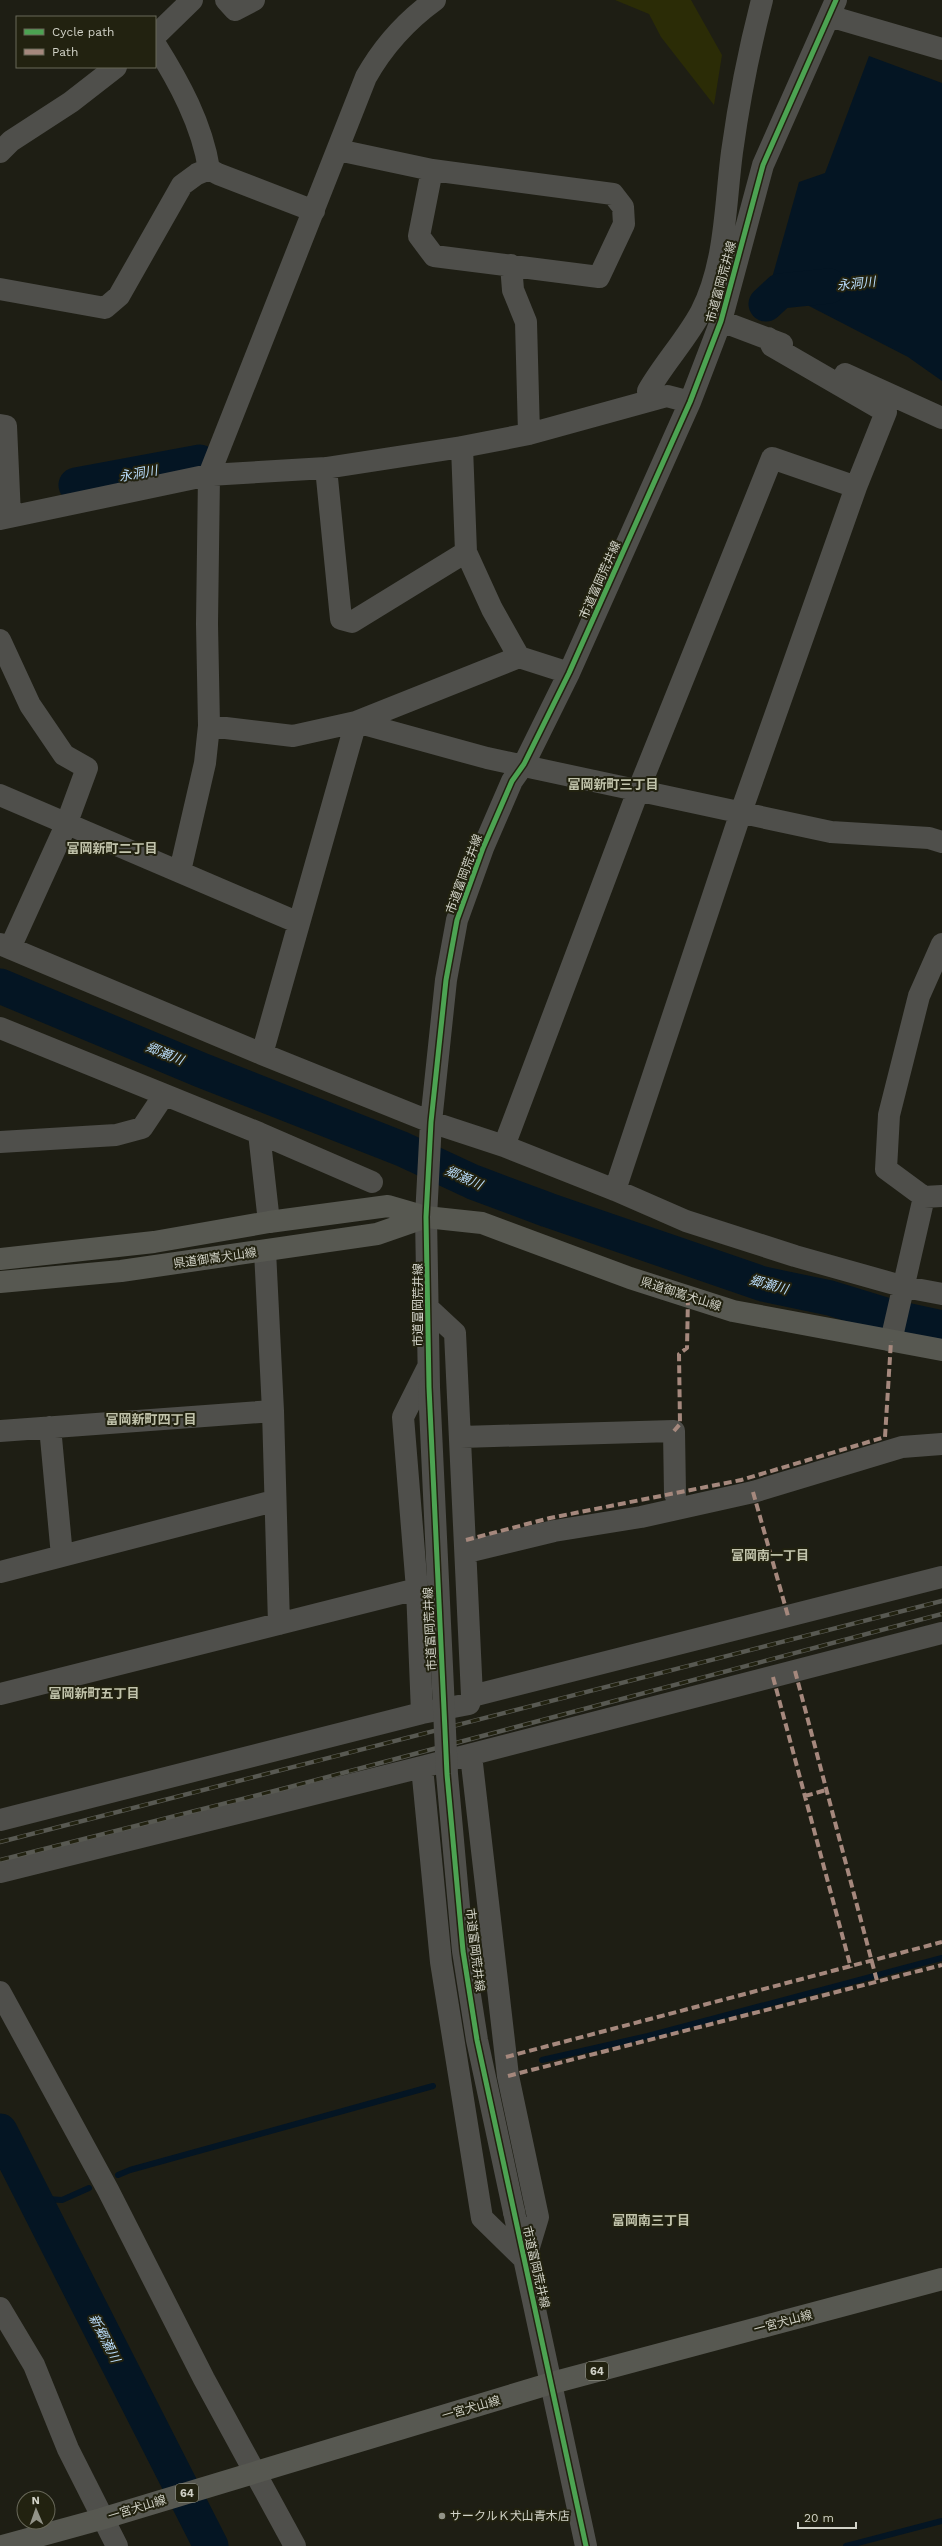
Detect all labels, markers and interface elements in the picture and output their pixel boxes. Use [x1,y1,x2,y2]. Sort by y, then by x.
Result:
legend [16,16,156,68]
text: Cycle path [52,25,114,39]
text: Path [52,45,78,59]
street label: 市道富岡荒井線 [703,240,739,324]
water label: 永洞川 [836,274,878,293]
water label: 永洞川 [118,462,161,484]
street label: 市道富岡荒井線 [577,539,623,621]
district label: 富岡新町三丁目 [567,777,659,792]
street label: 市道富岡荒井線 [443,832,485,916]
district label: 富岡新町二丁目 [66,841,158,856]
water label: 郷瀬川 [144,1039,188,1068]
water label: 郷瀬川 [443,1163,486,1193]
street label: 県道御嵩犬山線 [172,1245,258,1271]
street label: 市道富岡荒井線 [411,1263,425,1347]
water label: 郷瀬川 [748,1272,792,1297]
street label: 県道御嵩犬山線 [639,1274,723,1314]
district label: 富岡新町四丁目 [105,1412,197,1427]
district label: 富岡南一丁目 [731,1548,809,1563]
street label: 市道富岡荒井線 [421,1587,439,1671]
district label: 富岡新町五丁目 [48,1686,140,1701]
street label: 市道富岡荒井線 [463,1907,487,1993]
district label: 富岡南三丁目 [612,2213,690,2228]
street label: 市道富岡荒井線 [520,2224,552,2310]
street label: 一宮犬山線 [752,2307,814,2337]
water label: 新郷瀬川 [86,2312,124,2367]
road number: 64 [586,2362,608,2380]
street label: 一宮犬山線 [440,2393,502,2423]
road number: 64 [176,2484,198,2502]
north arrow [16,2490,56,2530]
street label: 一宮犬山線 [106,2493,168,2523]
text: N [31,2494,40,2507]
scale bar [798,2504,856,2530]
place label: サークルＫ犬山青木店 [450,2509,570,2523]
marker: サークルＫ犬山青木店 [437,2511,447,2521]
text: 20 m [804,2511,834,2525]

